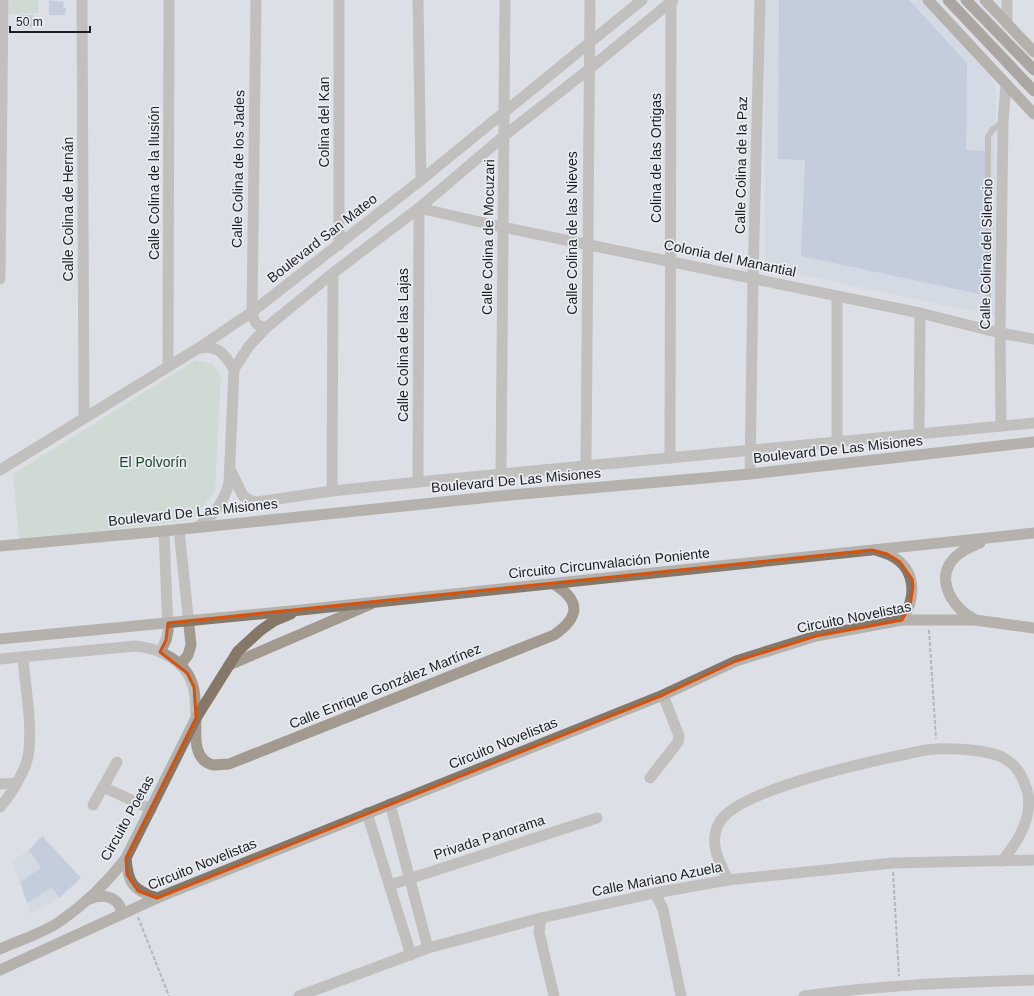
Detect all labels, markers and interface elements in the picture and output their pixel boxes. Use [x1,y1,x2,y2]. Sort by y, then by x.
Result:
scale bar [10,8,90,34]
text: 50 m [16,15,43,29]
street label: Colina del Kan [316,76,332,168]
street label: Calle Colina de los Jades [229,90,247,248]
street label: Colina de las Ortigas [648,93,664,223]
street label: Calle Colina de la Paz [732,96,750,234]
street label: Calle Colina de la Ilusión [146,106,162,260]
street label: Calle Colina de Hernán [60,137,76,281]
street label: Calle Colina de las Nieves [564,151,580,315]
street label: Calle Colina de Mocuzari [479,159,497,315]
street label: Calle Colina del Silencio [977,178,995,330]
street label: Boulevard San Mateo [264,190,380,286]
street label: Colonia del Manantial [662,236,798,280]
street label: Calle Colina de las Lajas [395,268,411,422]
street label: Boulevard De Las Misiones [752,432,924,466]
park label: El Polvorín [119,454,187,470]
street label: Boulevard De Las Misiones [430,465,602,495]
street label: Boulevard De Las Misiones [107,495,279,529]
street label: Circuito Circunvalación Poniente [508,544,711,582]
street label: Circuito Novelistas [796,598,912,636]
street label: Calle Enrique González Martínez [287,640,483,732]
street label: Circuito Novelistas [446,714,560,772]
street label: Circuito Poetas [97,773,157,863]
street label: Privada Panorama [431,811,547,863]
street label: Circuito Novelistas [145,835,259,893]
street label: Calle Mariano Azuela [591,858,724,899]

